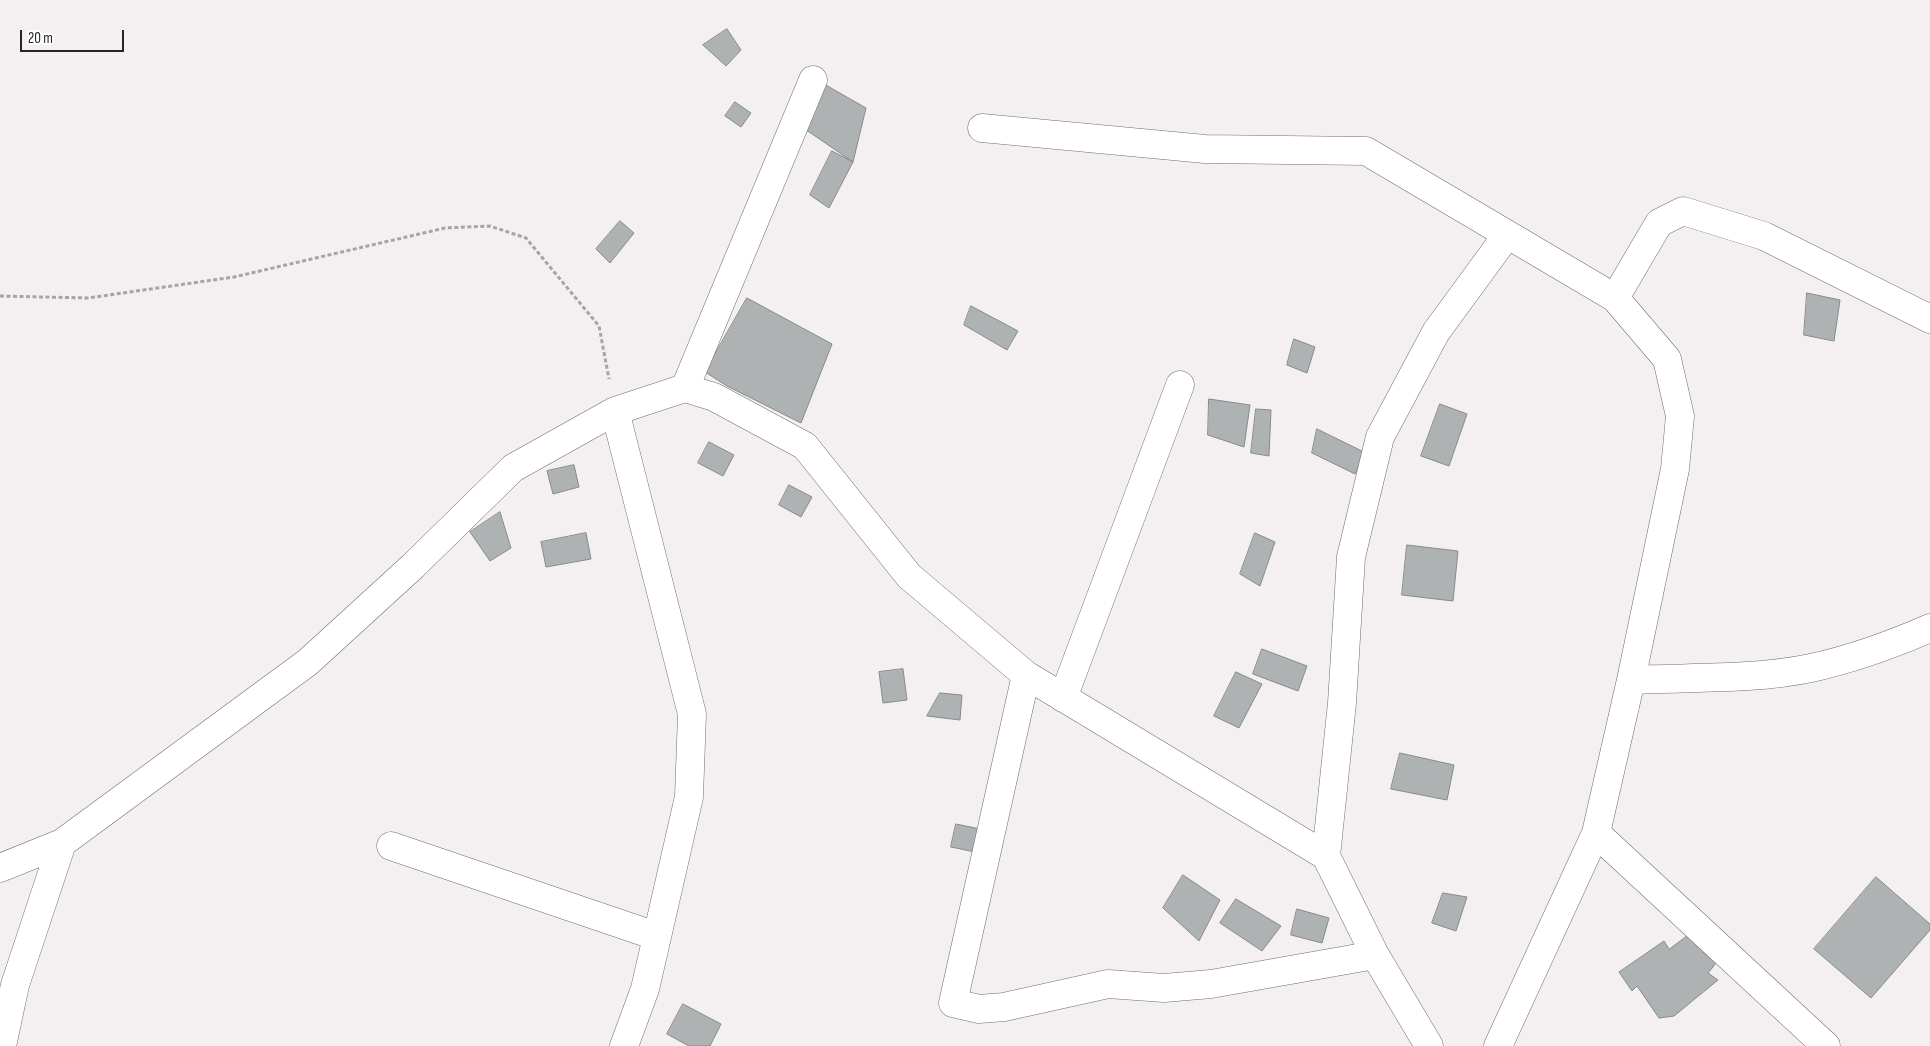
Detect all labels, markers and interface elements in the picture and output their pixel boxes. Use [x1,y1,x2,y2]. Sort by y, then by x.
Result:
scale bar [22,20,126,52]
text: 20 m [28,29,53,48]

